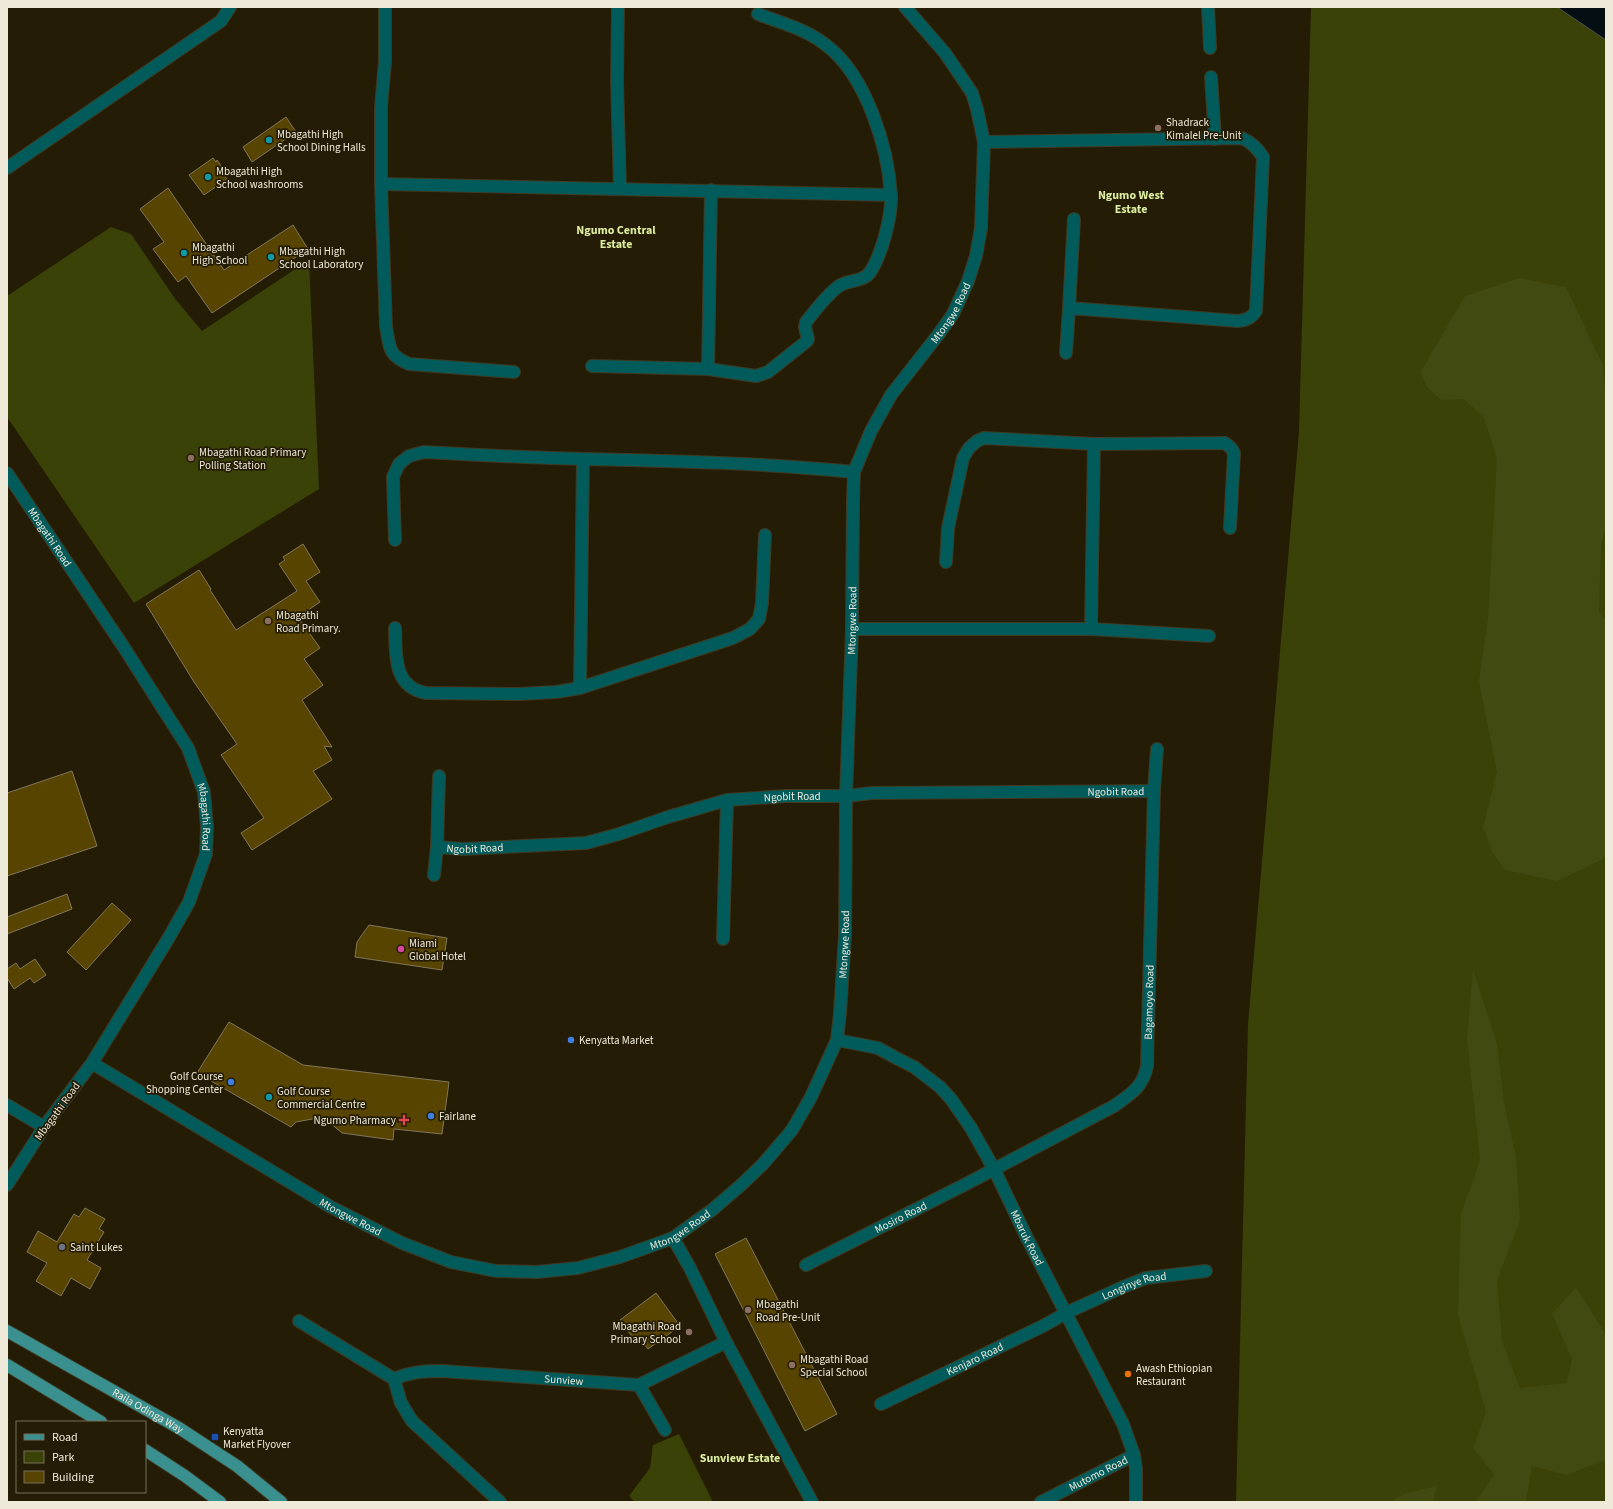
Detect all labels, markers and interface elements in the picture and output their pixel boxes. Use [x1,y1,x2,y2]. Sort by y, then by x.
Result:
place label: Shadrack Kimalel Pre-Unit [1166,115,1242,143]
marker: Shadrack Kimalel Pre-Unit [1153,123,1163,133]
place label: Mbagathi High School Dining Halls [277,127,366,155]
marker: Mbagathi High School Dining Halls [264,135,274,145]
place label: Mbagathi High School washrooms [216,164,303,192]
marker: Mbagathi High School washrooms [203,172,213,182]
district label: Ngumo West Estate [1098,187,1164,218]
district label: Ngumo Central Estate [576,222,656,253]
place label: Mbagathi High School [192,240,247,268]
place label: Mbagathi High School Laboratory [279,244,363,272]
marker: Mbagathi High School [179,248,189,258]
marker: Mbagathi High School Laboratory [266,252,276,262]
street label: Mtongwe Road [927,280,974,347]
place label: Mbagathi Road Primary Polling Station [199,445,306,473]
marker: Mbagathi Road Primary Polling Station [186,453,196,463]
street label: Mbagathi Road [24,505,75,570]
street label: Mtongwe Road [844,586,860,655]
place label: Mbagathi Road Primary. [276,608,341,636]
marker: Mbagathi Road Primary. [263,616,273,626]
street label: Mbagathi Road [193,781,214,851]
street label: Ngobit Road [1088,784,1144,799]
street label: Ngobit Road [763,789,821,805]
street label: Ngobit Road [446,840,504,857]
street label: Mtongwe Road [835,910,853,979]
place label: Miami Global Hotel [409,936,466,964]
marker: Miami Global Hotel [396,944,406,954]
street label: Bagamoyo Road [1141,965,1158,1040]
place label: Kenyatta Market [579,1033,654,1048]
marker: Kenyatta Market [566,1035,576,1045]
place label: Golf Course Shopping Center [146,1069,224,1097]
marker: Golf Course Shopping Center [226,1077,236,1087]
street label: Mbagathi Road [31,1079,84,1143]
place label: Golf Course Commercial Centre [277,1084,366,1112]
marker: Golf Course Commercial Centre [264,1092,274,1102]
place label: Fairlane [439,1109,476,1124]
marker: Fairlane [426,1111,436,1121]
place label: Ngumo Pharmacy [314,1113,396,1128]
marker: Ngumo Pharmacy [399,1115,409,1125]
street label: Mtongwe Road [316,1195,384,1240]
street label: Mosiro Road [872,1198,930,1237]
street label: Mtongwe Road [648,1207,714,1254]
street label: Mbaruk Road [1007,1207,1047,1268]
place label: Saint Lukes [70,1240,123,1255]
marker: Saint Lukes [57,1242,67,1252]
street label: Longinye Road [1099,1269,1167,1304]
place label: Mbagathi Road Pre-Unit [756,1297,821,1325]
marker: Mbagathi Road Pre-Unit [743,1305,753,1315]
place label: Mbagathi Road Primary School [611,1319,681,1347]
marker: Mbagathi Road Primary School [684,1327,694,1337]
street label: Kenjaro Road [944,1339,1006,1379]
place label: Mbagathi Road Special School [800,1352,868,1380]
marker: Mbagathi Road Special School [787,1360,797,1370]
place label: Awash Ethiopian Restaurant [1136,1361,1212,1389]
marker: Awash Ethiopian Restaurant [1123,1369,1133,1379]
street label: Sunview [544,1371,584,1389]
street label: Raila Odinga Way [110,1385,186,1437]
legend [16,1421,146,1493]
place label: Kenyatta Market Flyover [223,1424,291,1452]
text: Road [52,1429,78,1446]
marker: Kenyatta Market Flyover [210,1432,220,1442]
text: Park [52,1449,74,1466]
district label: Sunview Estate [700,1450,780,1467]
street label: Mutomo Road [1066,1452,1130,1495]
text: Building [52,1469,94,1486]

